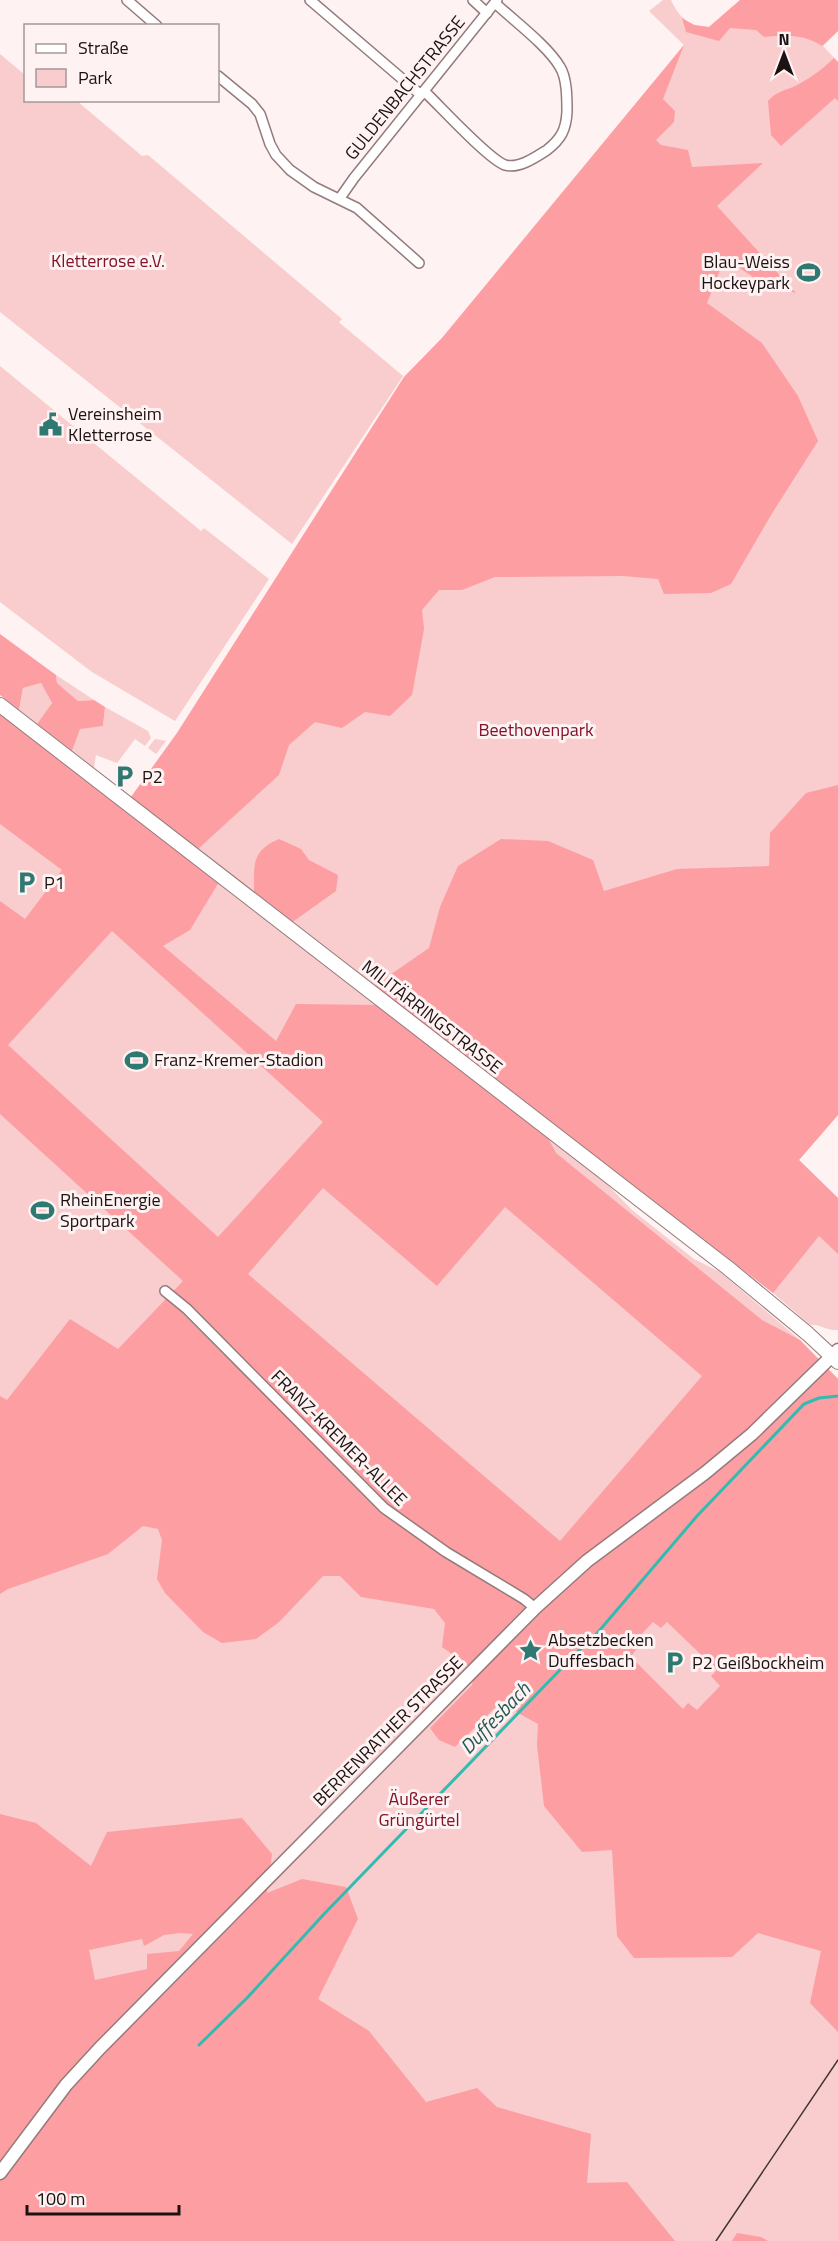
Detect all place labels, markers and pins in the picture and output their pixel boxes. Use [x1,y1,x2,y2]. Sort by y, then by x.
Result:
place label: Blau-Weiss Hockeypark [701,248,790,296]
sports icon: Blau-Weiss Hockeypark [795,259,821,285]
place label: Vereinsheim Kletterrose [68,400,162,448]
public building icon: Vereinsheim Kletterrose [37,411,63,437]
place label: P2 [142,763,163,790]
parking icon: P2 [111,764,137,790]
place label: P1 [44,869,65,896]
parking icon: P1 [13,870,39,896]
place label: Franz-Kremer-Stadion [154,1046,323,1073]
sports icon: Franz-Kremer-Stadion [123,1047,149,1073]
place label: RheinEnergie Sportpark [60,1186,161,1234]
sports icon: RheinEnergie Sportpark [29,1197,55,1223]
place label: Absetzbecken Duffesbach [548,1626,654,1674]
place icon: Absetzbecken Duffesbach [517,1637,543,1663]
place label: P2 Geißbockheim [692,1649,824,1676]
parking icon: P2 Geißbockheim [661,1650,687,1676]

